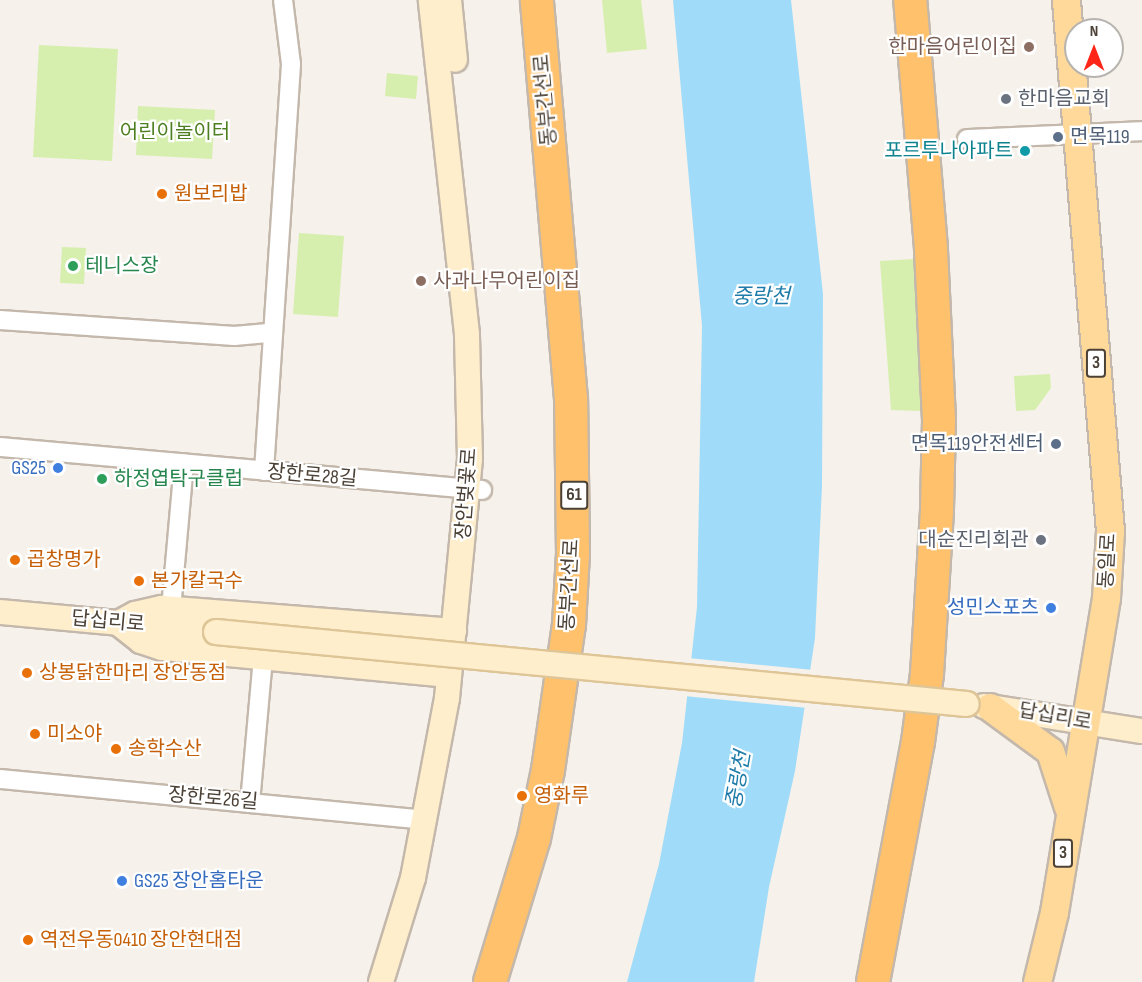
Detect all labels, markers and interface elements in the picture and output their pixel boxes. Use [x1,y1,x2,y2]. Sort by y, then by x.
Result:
north arrow [1064,18,1124,78]
text: N [1090,22,1098,41]
place label: 한마음어린이집 [888,35,1017,59]
marker: 한마음어린이집 [1022,40,1036,54]
street label: 동부간선로 [530,53,562,147]
place label: 한마음교회 [1018,87,1110,111]
marker: 한마음교회 [999,92,1013,106]
park label: 어린이놀이터 [120,120,230,144]
place label: 면목119 [1070,125,1130,149]
marker: 면목119 [1051,130,1065,144]
place label: 포르투나아파트 [884,139,1013,163]
marker: 포르투나아파트 [1018,144,1032,158]
place label: 원보리밥 [174,182,248,206]
marker: 원보리밥 [155,187,169,201]
place label: 테니스장 [85,254,159,278]
marker: 테니스장 [66,259,80,273]
place label: 사과나무어린이집 [433,269,580,293]
marker: 사과나무어린이집 [414,274,428,288]
water label: 중랑천 [732,284,790,310]
road number: 3 [1086,348,1106,378]
place label: 면목119안전센터 [911,432,1044,456]
marker: 면목119안전센터 [1049,437,1063,451]
street label: 장안벚꽃로 [452,447,482,541]
place label: GS25 [11,456,46,480]
street label: 장한로28길 [266,460,358,492]
marker: GS25 [51,461,65,475]
place label: 하정엽탁구클럽 [114,467,243,491]
marker: 하정엽탁구클럽 [95,472,109,486]
road number: 61 [559,480,589,510]
place label: 대순진리회관 [919,528,1029,552]
marker: 대순진리회관 [1034,533,1048,547]
street label: 동일로 [1095,533,1121,589]
street label: 동부간선로 [556,538,584,632]
place label: 곱창명가 [27,548,101,572]
marker: 곱창명가 [8,553,22,567]
place label: 본가칼국수 [151,569,243,593]
marker: 본가칼국수 [132,574,146,588]
place label: 성민스포츠 [947,596,1039,620]
marker: 성민스포츠 [1044,601,1058,615]
street label: 답십리로 [70,607,146,637]
place label: 상봉닭한마리 장안동점 [39,661,226,685]
marker: 상봉닭한마리 장안동점 [20,666,34,680]
street label: 답십리로 [1017,699,1093,735]
place label: 미소야 [47,722,102,746]
marker: 미소야 [28,727,42,741]
place label: 송학수산 [128,737,202,761]
marker: 송학수산 [109,742,123,756]
water label: 중랑천 [722,749,756,811]
street label: 장한로26길 [167,783,259,815]
place label: 영화루 [534,784,589,808]
marker: 영화루 [515,789,529,803]
road number: 3 [1052,838,1074,868]
place label: GS25 장안홈타운 [134,869,264,893]
marker: GS25 장안홈타운 [115,874,129,888]
place label: 역전우동0410 장안현대점 [40,928,242,952]
marker: 역전우동0410 장안현대점 [21,933,35,947]

